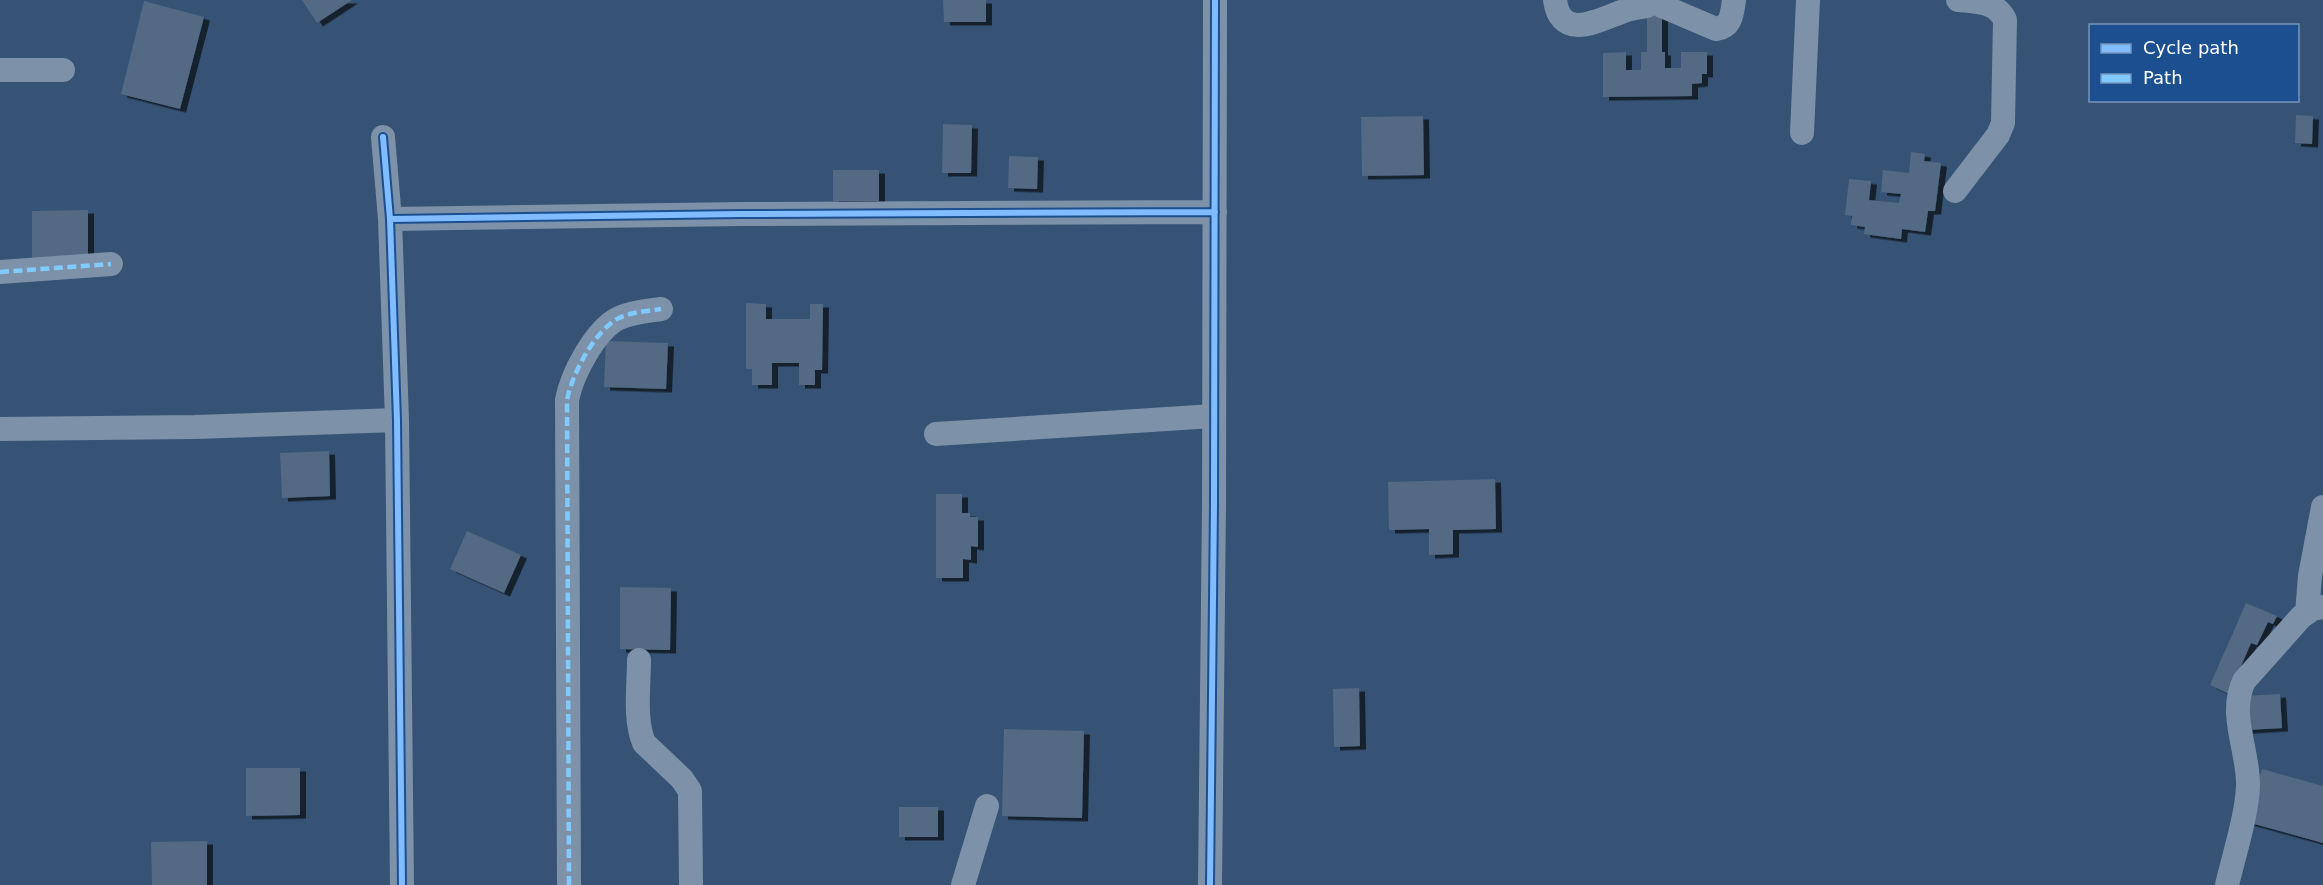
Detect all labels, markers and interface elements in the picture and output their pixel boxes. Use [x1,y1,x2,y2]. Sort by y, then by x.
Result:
legend [2089,24,2299,102]
text: Cycle path [2143,37,2239,58]
text: Path [2143,67,2183,88]

